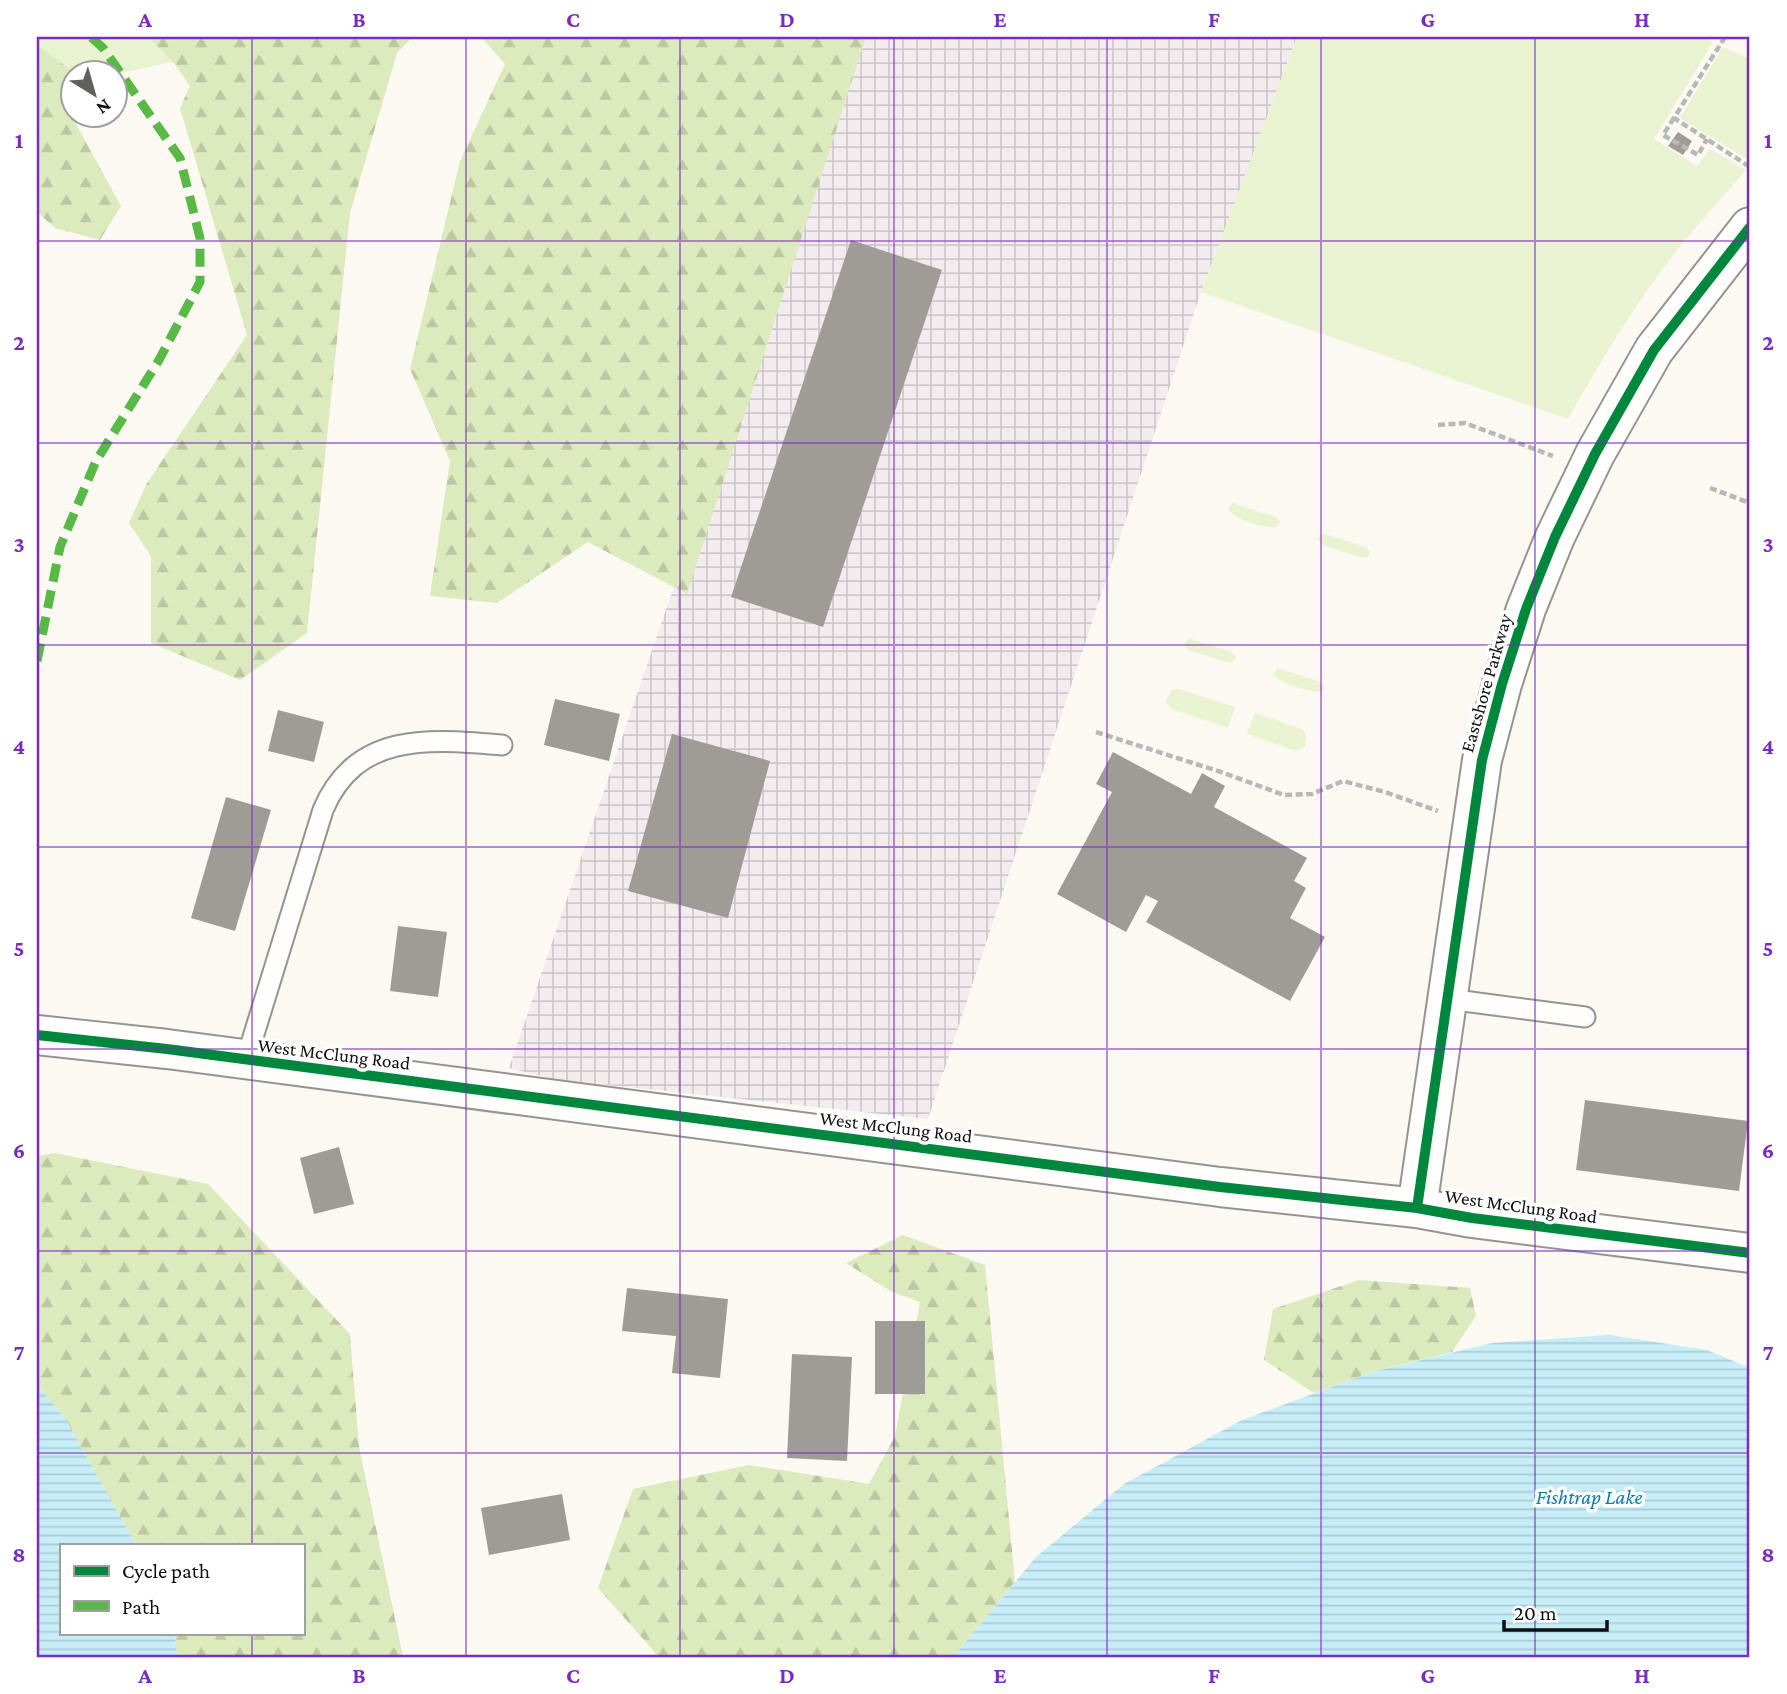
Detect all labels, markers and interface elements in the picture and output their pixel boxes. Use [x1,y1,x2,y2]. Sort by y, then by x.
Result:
text: A [137,6,152,32]
text: B [352,6,366,32]
text: C [566,6,580,32]
text: D [779,6,795,32]
text: E [993,6,1007,32]
text: F [1208,6,1220,32]
text: G [1421,6,1436,32]
text: H [1634,6,1650,32]
north arrow [60,60,130,130]
text: N [92,95,115,119]
text: 1 [15,127,24,153]
text: 1 [1764,127,1773,153]
text: 2 [13,329,25,355]
text: 2 [1762,329,1774,355]
text: 3 [13,531,25,557]
text: 3 [1762,531,1774,557]
street label: Eastshore Parkway [1456,611,1516,755]
text: 4 [13,733,25,759]
text: 4 [1762,733,1774,759]
text: 5 [13,935,25,961]
text: 5 [1762,935,1774,961]
street label: West McClung Road [256,1034,412,1074]
street label: West McClung Road [818,1107,974,1147]
text: 6 [13,1137,25,1163]
text: 6 [1762,1137,1774,1163]
street label: West McClung Road [1443,1185,1599,1227]
text: 7 [13,1339,25,1365]
text: 7 [1762,1339,1774,1365]
water label: Fishtrap Lake [1536,1485,1642,1509]
text: 8 [12,1541,26,1567]
text: 8 [1761,1541,1775,1567]
legend [60,1544,304,1634]
text: Cycle path [122,1559,210,1583]
scale bar [1504,1589,1607,1633]
text: Path [122,1595,160,1619]
text: 20 m [1514,1601,1557,1625]
text: A [137,1662,152,1688]
text: B [352,1662,366,1688]
text: C [566,1662,580,1688]
text: D [779,1662,795,1688]
text: E [993,1662,1007,1688]
text: F [1208,1662,1220,1688]
text: G [1421,1662,1436,1688]
text: H [1634,1662,1650,1688]

